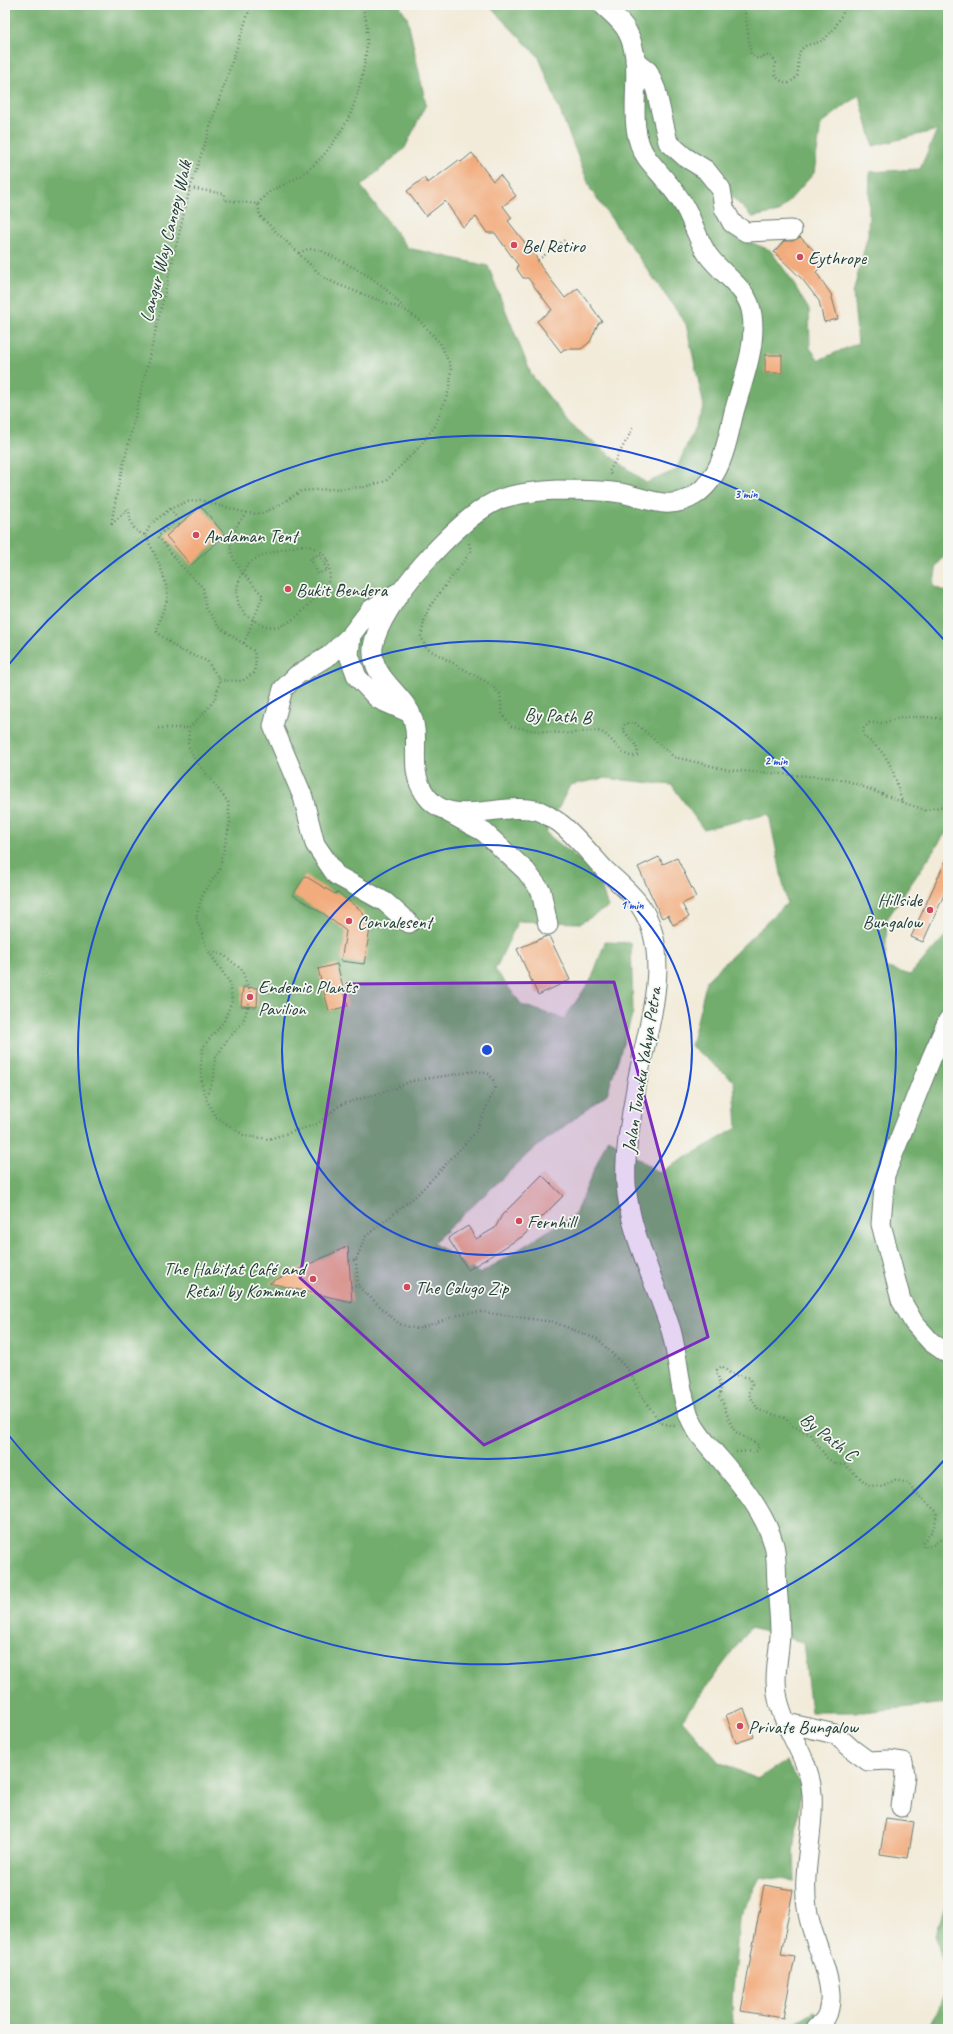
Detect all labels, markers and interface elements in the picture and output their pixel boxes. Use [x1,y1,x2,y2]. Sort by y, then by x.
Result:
street label: Langur Way Canopy Walk [134,156,198,324]
place label: Bel Retiro [522,234,586,258]
marker: Bel Retiro [509,240,519,250]
place label: Eythrope [808,246,868,270]
marker: Eythrope [795,252,805,262]
text: 3 min [735,486,758,502]
place label: Andaman Tent [204,524,300,548]
marker: Andaman Tent [191,530,201,540]
place label: Bukit Bendera [296,578,388,602]
marker: Bukit Bendera [283,584,293,594]
street label: By Path B [524,702,594,730]
text: 2 min [765,753,788,769]
place label: Hillside Bungalow [862,888,924,934]
text: 1 min [621,897,644,913]
marker: Hillside Bungalow [925,905,935,915]
place label: Convalesent [357,910,435,934]
marker: Convalesent [344,916,354,926]
place label: Endemic Plants Pavilion [258,975,358,1021]
street label: Jalan Tuanku Yahya Petra [617,984,667,1156]
marker: Endemic Plants Pavilion [245,992,255,1002]
centre of rings [480,1043,494,1057]
place label: Fernhill [527,1210,579,1234]
marker: Fernhill [514,1216,524,1226]
place label: The Habitat Café and Retail by Kommune [163,1257,309,1303]
marker: The Habitat Café and Retail by Kommune [308,1274,318,1284]
place label: The Colugo Zip [415,1276,509,1300]
marker: The Colugo Zip [402,1282,412,1292]
street label: By Path C [795,1407,864,1468]
place label: Private Bungalow [748,1715,860,1739]
marker: Private Bungalow [735,1721,745,1731]

